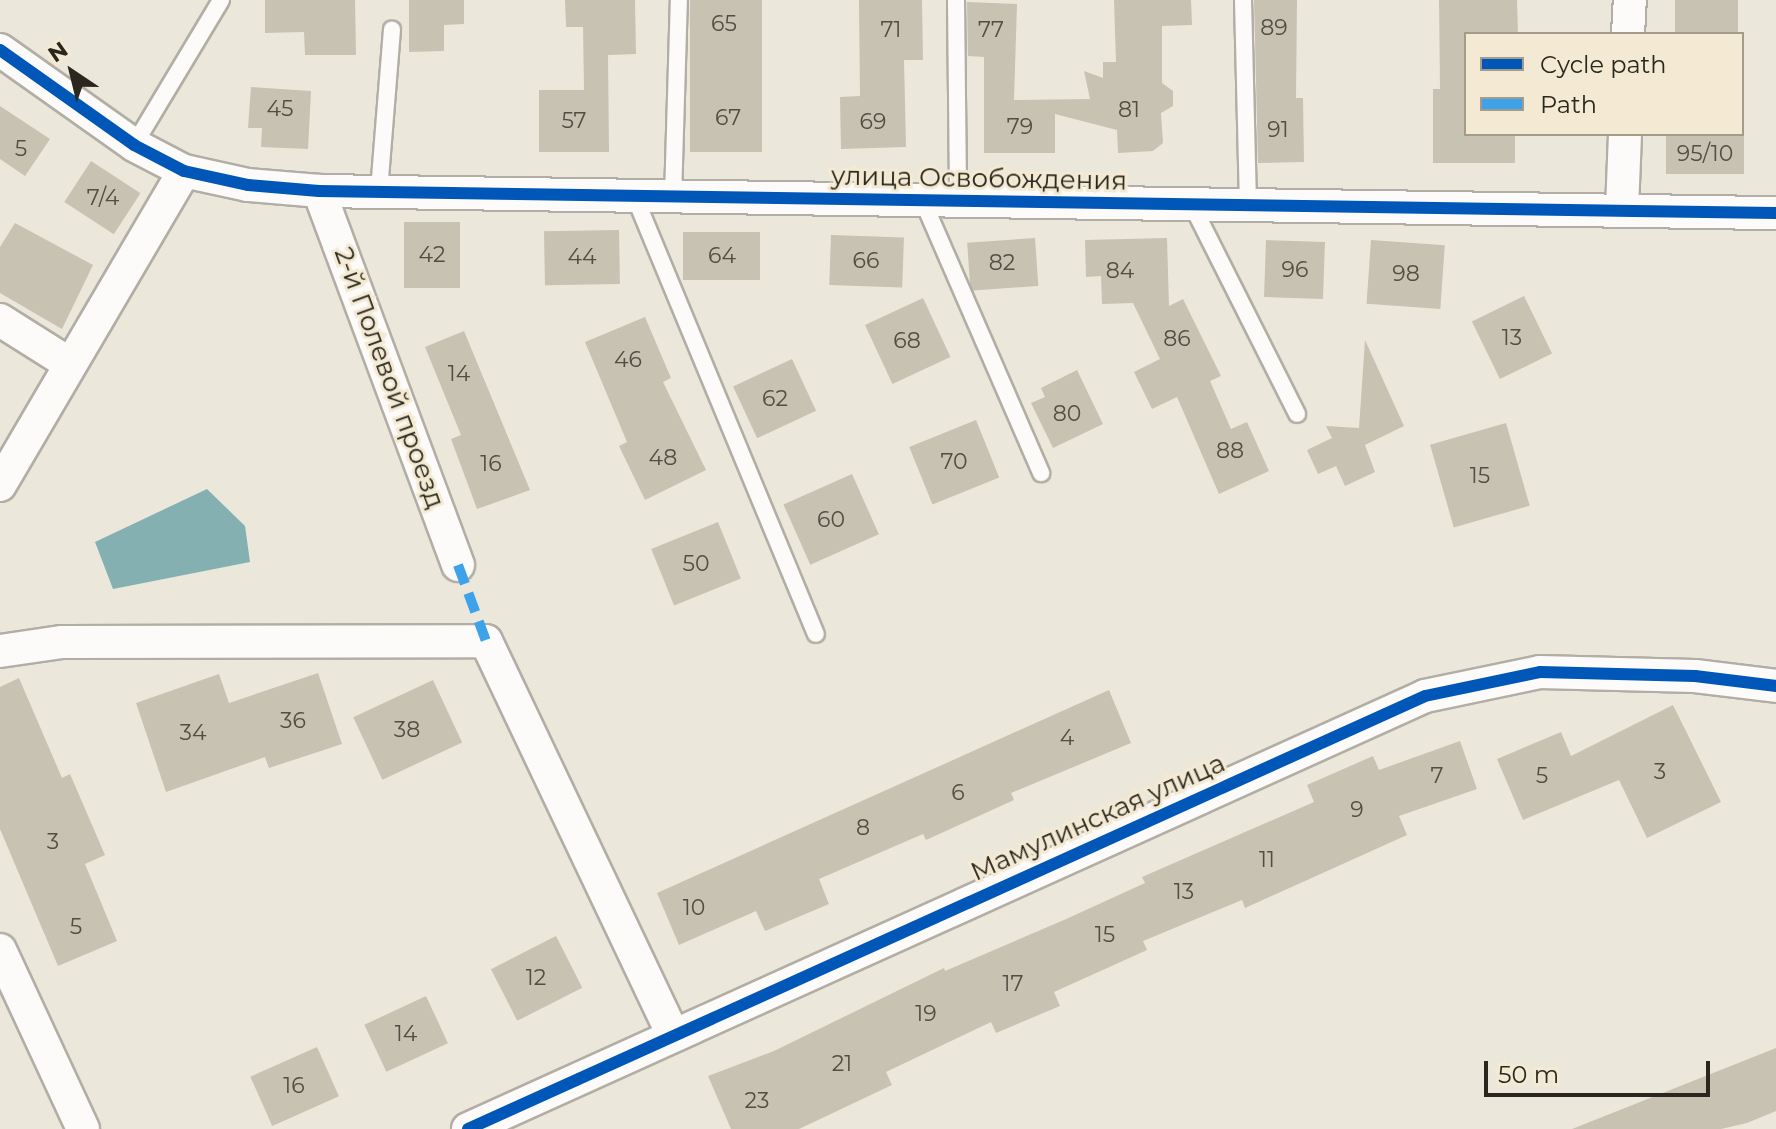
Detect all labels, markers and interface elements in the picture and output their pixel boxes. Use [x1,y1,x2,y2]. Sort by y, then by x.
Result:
house number: 65 [711,11,737,37]
house number: 89 [1260,15,1288,41]
house number: 71 [880,17,902,43]
house number: 77 [978,17,1004,43]
north arrow [32,32,112,112]
legend [1464,32,1744,136]
text: N [43,36,73,68]
text: Cycle path [1540,50,1667,79]
text: Path [1540,90,1597,119]
house number: 45 [267,96,293,122]
house number: 81 [1118,97,1140,123]
house number: 67 [715,105,741,131]
house number: 57 [561,108,587,134]
house number: 69 [860,109,886,135]
house number: 79 [1007,114,1033,140]
house number: 91 [1267,117,1289,143]
house number: 5 [15,136,27,162]
house number: 95/10 [1677,141,1733,167]
street label: улица Освобождения [831,161,1127,197]
house number: 7/4 [87,185,119,211]
house number: 42 [419,242,445,268]
street label: 2-й Полевой проезд [327,243,451,513]
house number: 64 [708,243,736,269]
house number: 44 [567,244,597,270]
house number: 66 [853,248,879,274]
house number: 82 [989,250,1015,276]
house number: 96 [1282,257,1308,283]
house number: 84 [1106,258,1134,284]
house number: 98 [1392,261,1420,287]
house number: 13 [1502,325,1522,351]
house number: 86 [1163,326,1191,352]
house number: 68 [893,328,921,354]
house number: 46 [614,347,642,373]
house number: 14 [448,361,470,387]
house number: 62 [762,386,788,412]
house number: 80 [1053,401,1081,427]
house number: 88 [1216,438,1244,464]
house number: 48 [649,445,677,471]
house number: 70 [940,449,968,475]
house number: 16 [480,451,502,477]
house number: 15 [1470,463,1490,489]
house number: 60 [817,507,845,533]
house number: 50 [682,551,710,577]
house number: 36 [280,708,306,734]
house number: 38 [394,717,420,743]
house number: 34 [180,720,206,746]
house number: 4 [1060,725,1074,751]
street label: Мамулинская улица [966,748,1230,888]
house number: 3 [1654,759,1666,785]
house number: 7 [1431,763,1443,789]
house number: 5 [1536,763,1548,789]
house number: 6 [951,780,965,806]
house number: 9 [1350,797,1364,823]
house number: 8 [856,815,870,841]
house number: 3 [47,829,59,855]
house number: 11 [1259,847,1275,873]
house number: 13 [1174,879,1194,905]
house number: 10 [683,895,705,921]
house number: 5 [70,914,82,940]
house number: 15 [1095,922,1115,948]
house number: 12 [526,965,546,991]
house number: 17 [1003,971,1023,997]
house number: 19 [915,1001,937,1027]
house number: 14 [395,1021,417,1047]
scale bar [1488,1045,1714,1095]
house number: 21 [832,1051,852,1077]
text: 50 m [1498,1060,1559,1089]
house number: 16 [283,1073,305,1099]
house number: 23 [745,1088,769,1114]

